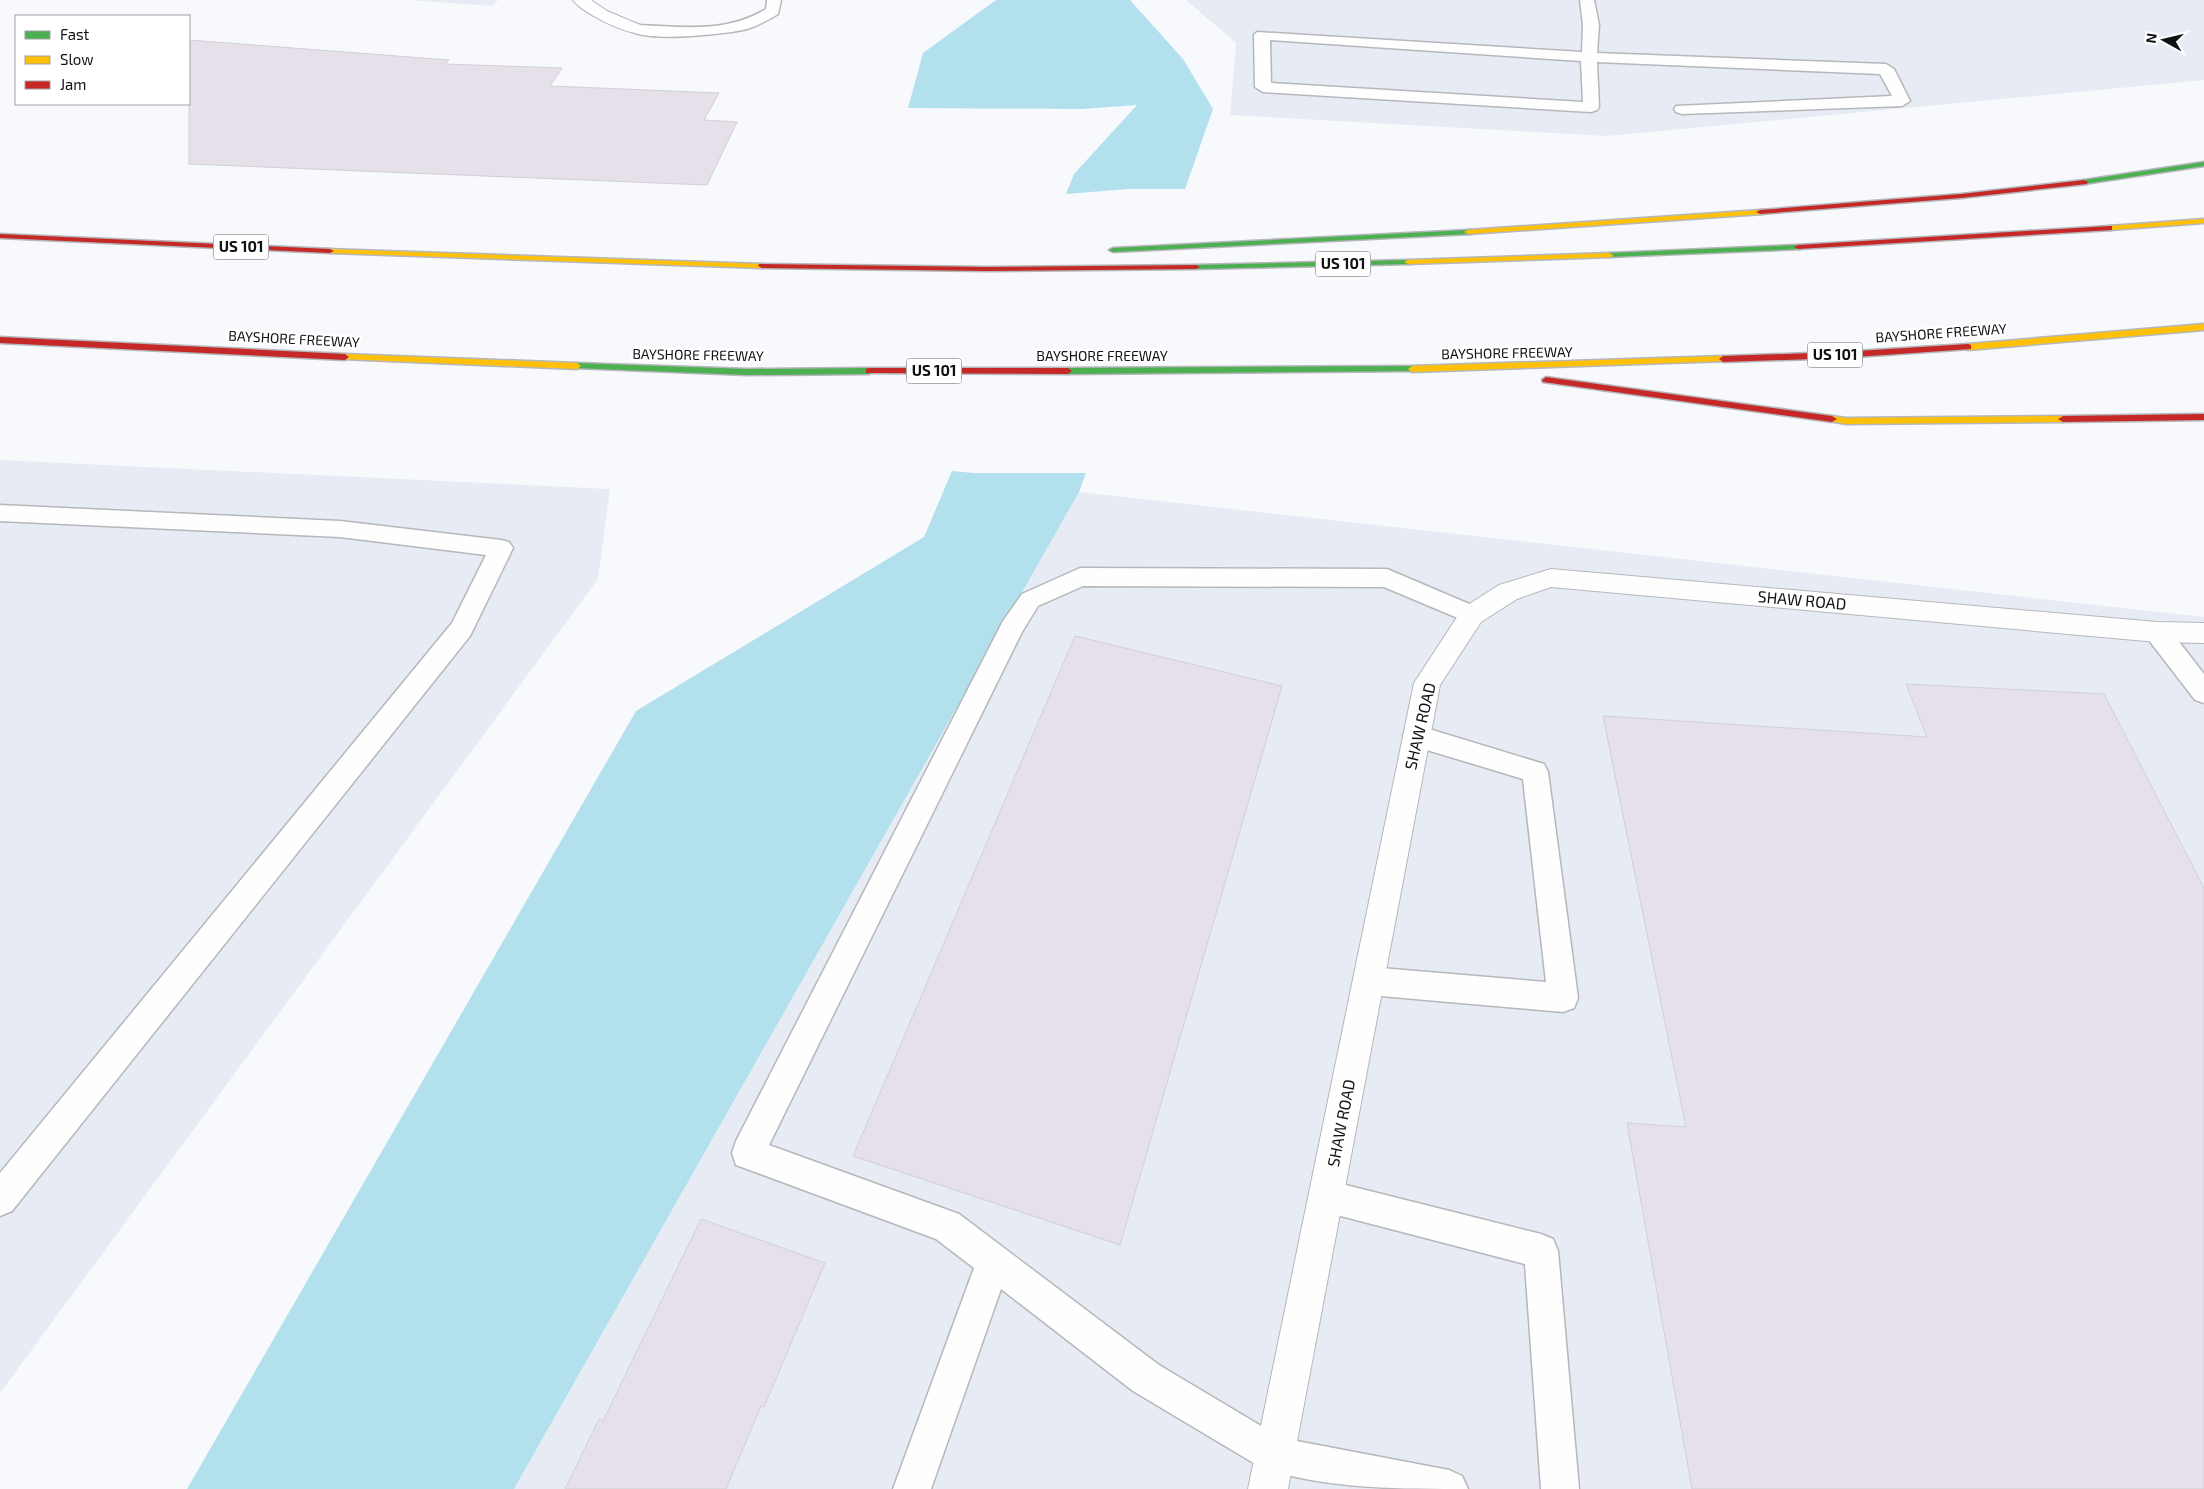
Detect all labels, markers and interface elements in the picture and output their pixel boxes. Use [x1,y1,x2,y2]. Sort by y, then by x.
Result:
legend [15,15,190,105]
north arrow [2139,15,2189,65]
text: Fast [60,25,90,43]
text: N [2142,32,2160,44]
text: Slow [60,50,94,68]
text: Jam [60,75,86,93]
road number: US 101 [214,234,268,260]
road number: US 101 [1316,252,1370,276]
street label: BAYSHORE FREEWAY [1875,319,2007,346]
street label: BAYSHORE FREEWAY [228,327,360,350]
road number: US 101 [1808,342,1862,368]
street label: BAYSHORE FREEWAY [1441,343,1573,362]
street label: BAYSHORE FREEWAY [632,345,764,364]
street label: BAYSHORE FREEWAY [1036,347,1168,364]
road number: US 101 [906,358,962,384]
street label: SHAW ROAD [1757,586,1847,613]
street label: SHAW ROAD [1400,680,1439,771]
street label: SHAW ROAD [1323,1077,1358,1168]

